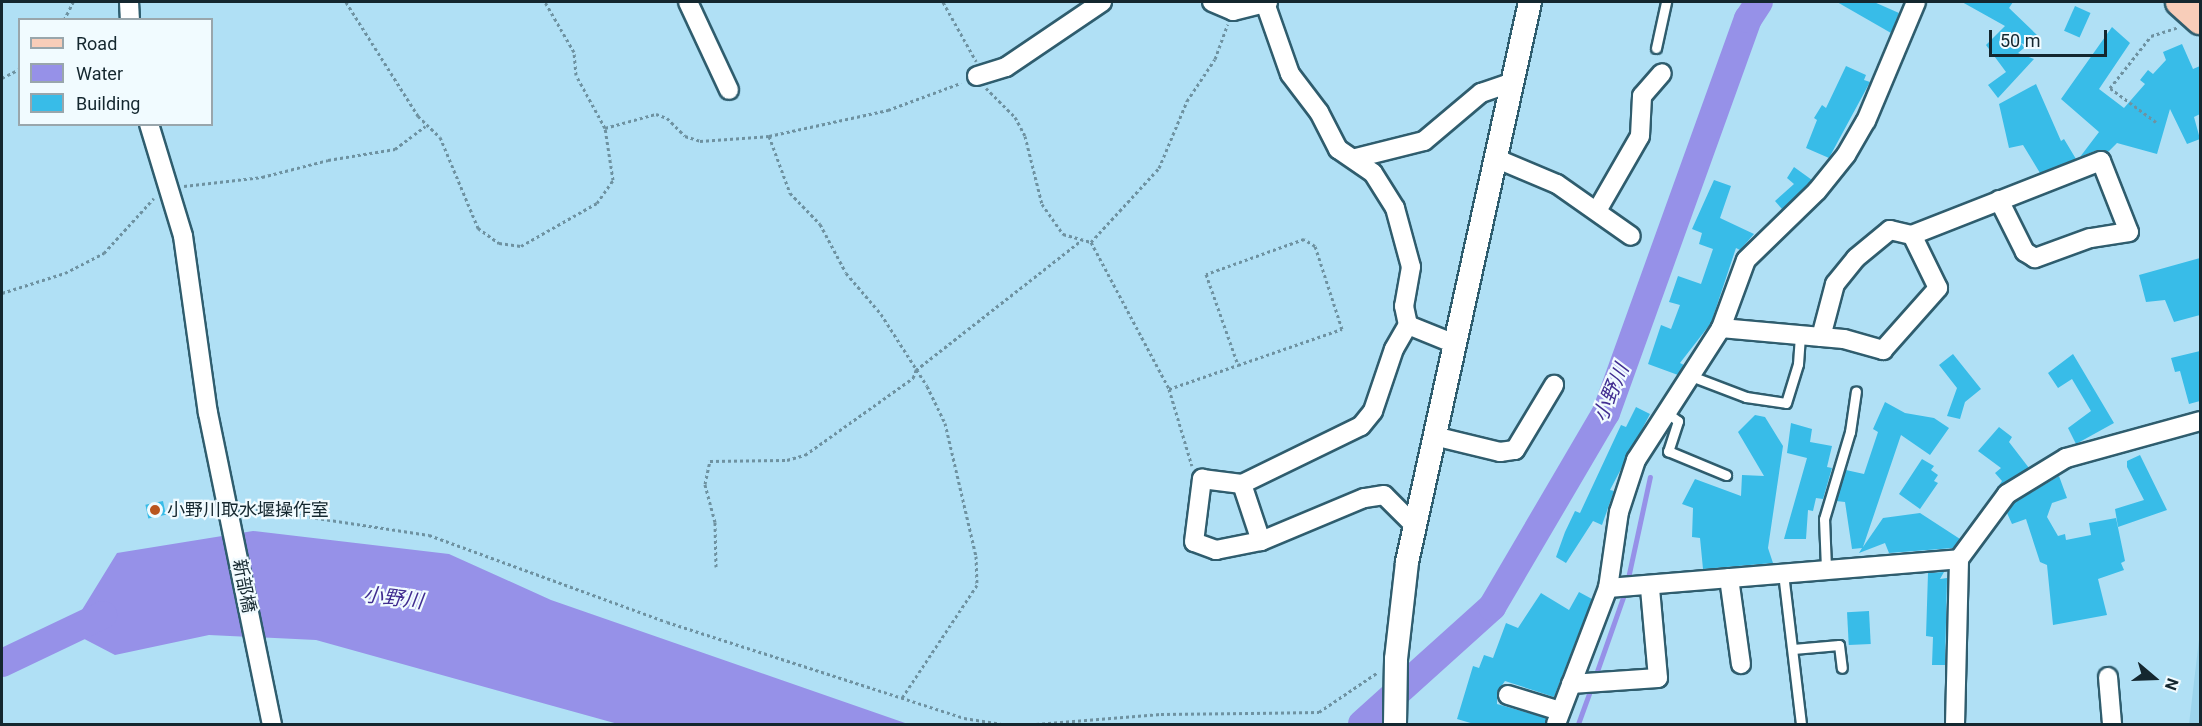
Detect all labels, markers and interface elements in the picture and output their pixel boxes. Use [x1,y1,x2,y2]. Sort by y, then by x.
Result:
legend [18,18,213,126]
scale bar [1992,18,2110,56]
text: 50 m [2000,30,2040,51]
text: Road [76,33,117,54]
text: Water [76,63,123,84]
text: Building [76,93,140,114]
water label: 小野川 [1588,361,1634,425]
place label: 小野川取水堰操作室 [167,499,329,521]
marker: 小野川取水堰操作室 [148,503,162,517]
street label: 新部橋 [228,557,260,615]
water label: 小野川 [362,582,424,614]
north arrow [2124,648,2184,708]
text: N [2161,676,2182,692]

